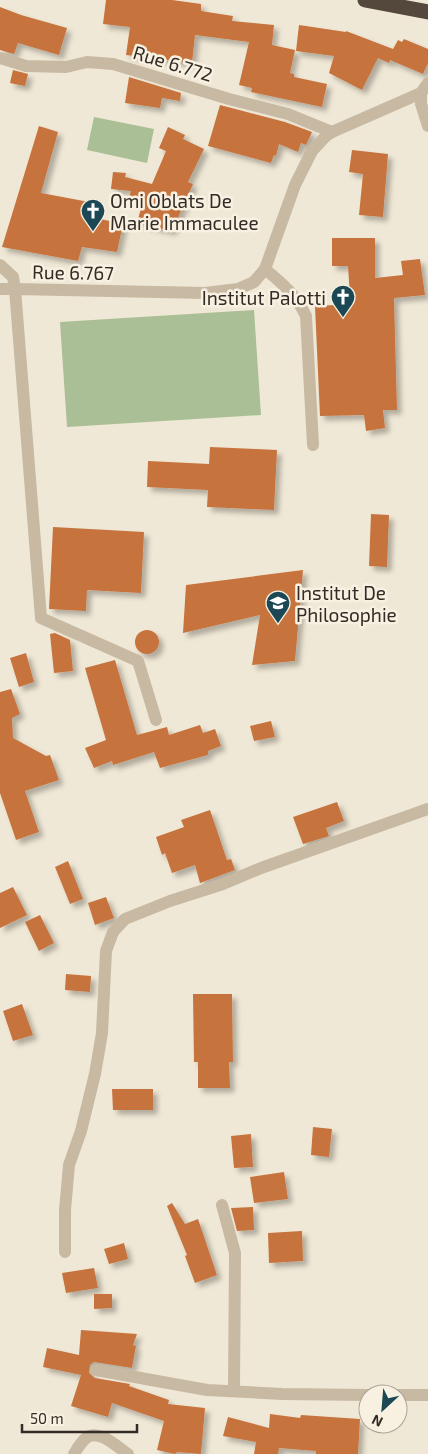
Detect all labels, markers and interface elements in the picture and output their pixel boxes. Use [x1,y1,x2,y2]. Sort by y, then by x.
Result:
street label: Rue 6.772 [131,40,215,86]
place label: Omi Oblats De Marie Immaculee [110,189,259,234]
church icon: Omi Oblats De Marie Immaculee [80,198,106,232]
street label: Rue 6.767 [32,260,114,284]
church icon: Institut Palotti [330,284,356,318]
place label: Institut Palotti [202,286,326,309]
place label: Institut De Philosophie [296,581,397,626]
school or university icon: Institut De Philosophie [265,590,291,624]
north arrow [358,1384,408,1434]
scale bar [22,1402,138,1434]
text: 50 m [30,1409,64,1427]
text: N [369,1411,385,1431]

